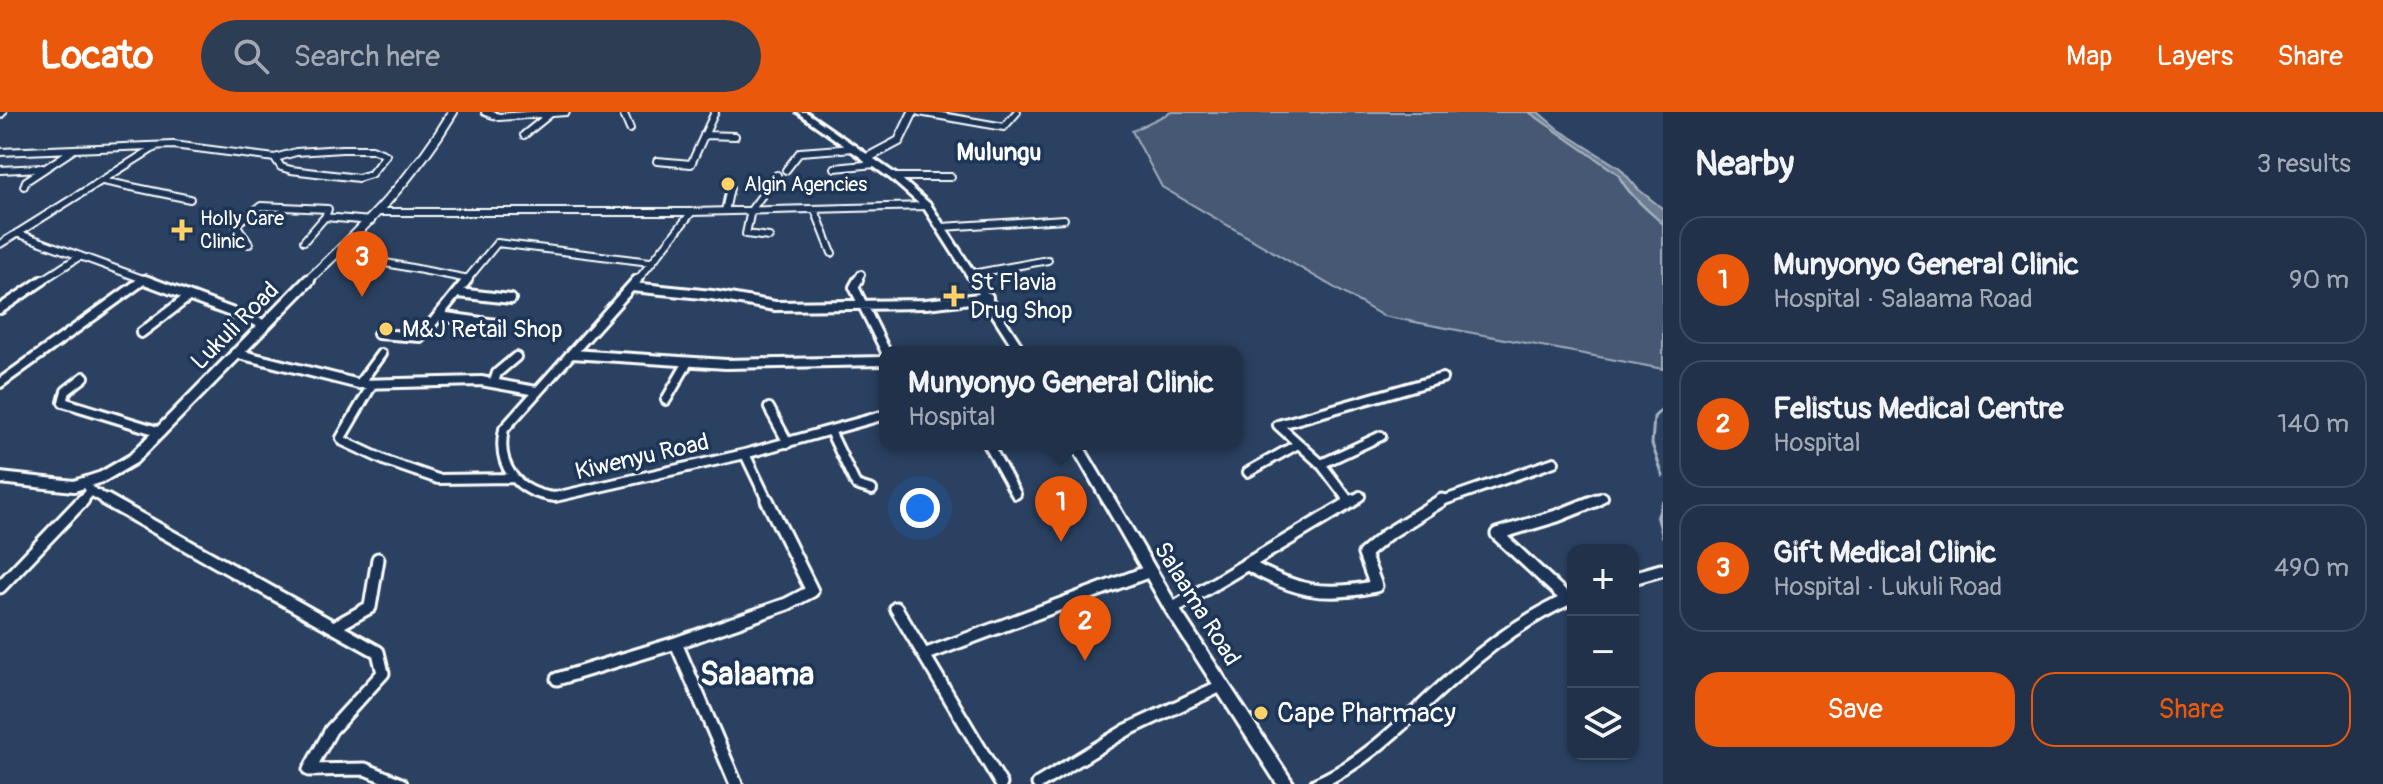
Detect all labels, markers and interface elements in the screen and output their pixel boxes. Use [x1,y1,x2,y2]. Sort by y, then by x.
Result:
search box [201,20,761,92]
text: Locato [40,32,153,80]
icon: search [229,34,273,78]
text: Search here [293,38,440,75]
text: Map [2066,39,2112,74]
text: Layers [2156,39,2233,74]
text: Share [2277,39,2343,74]
district label: Mulungu [957,138,1041,167]
text: Nearby [1695,143,1794,186]
text: 3 results [2257,148,2351,180]
place label: Algin Agencies [744,172,867,197]
marker: Algin Agencies [719,175,737,193]
place label: Holly Care Clinic [200,206,284,254]
marker: Holly Care Clinic [171,219,193,241]
pin: 3 [336,231,388,297]
text: Munyonyo General Clinic [1773,246,2079,283]
text: 1 [1718,264,1728,296]
text: 90 m [2289,264,2349,296]
place label: St Flavia Drug Shop [970,268,1073,325]
street label: Lukuli Road [185,276,285,376]
text: Hospital · Salaama Road [1773,283,2033,315]
marker: St Flavia Drug Shop [945,287,963,305]
place label: M&J Retail Shop [402,315,562,344]
marker: M&J Retail Shop [377,320,395,338]
popup [879,346,1243,450]
text: Munyonyo General Clinic [908,364,1214,401]
text: Felistus Medical Centre [1773,390,2064,427]
text: Hospital [908,401,996,433]
text: 2 [1716,408,1730,440]
text: 140 m [2277,408,2349,440]
text: Hospital [1773,427,1861,459]
street label: Kiwenyu Road [572,428,712,486]
pin: 1 [1035,476,1087,542]
your location [900,488,940,528]
text: Gift Medical Clinic [1773,534,1997,571]
street label: Salaama Road [1147,537,1247,671]
map controls [1567,544,1639,760]
button: + [1567,544,1639,616]
text: 3 [1716,552,1730,584]
text: 490 m [2274,552,2349,584]
text: Hospital · Lukuli Road [1773,571,2002,603]
pin: 2 [1059,595,1111,661]
button: − [1567,616,1639,688]
district label: Salaama [700,655,814,695]
button: Save [1695,672,2015,747]
button: Share [2031,672,2351,747]
button: layers [1567,688,1639,760]
place label: Cape Pharmacy [1277,696,1456,731]
marker: Cape Pharmacy [1252,704,1270,722]

